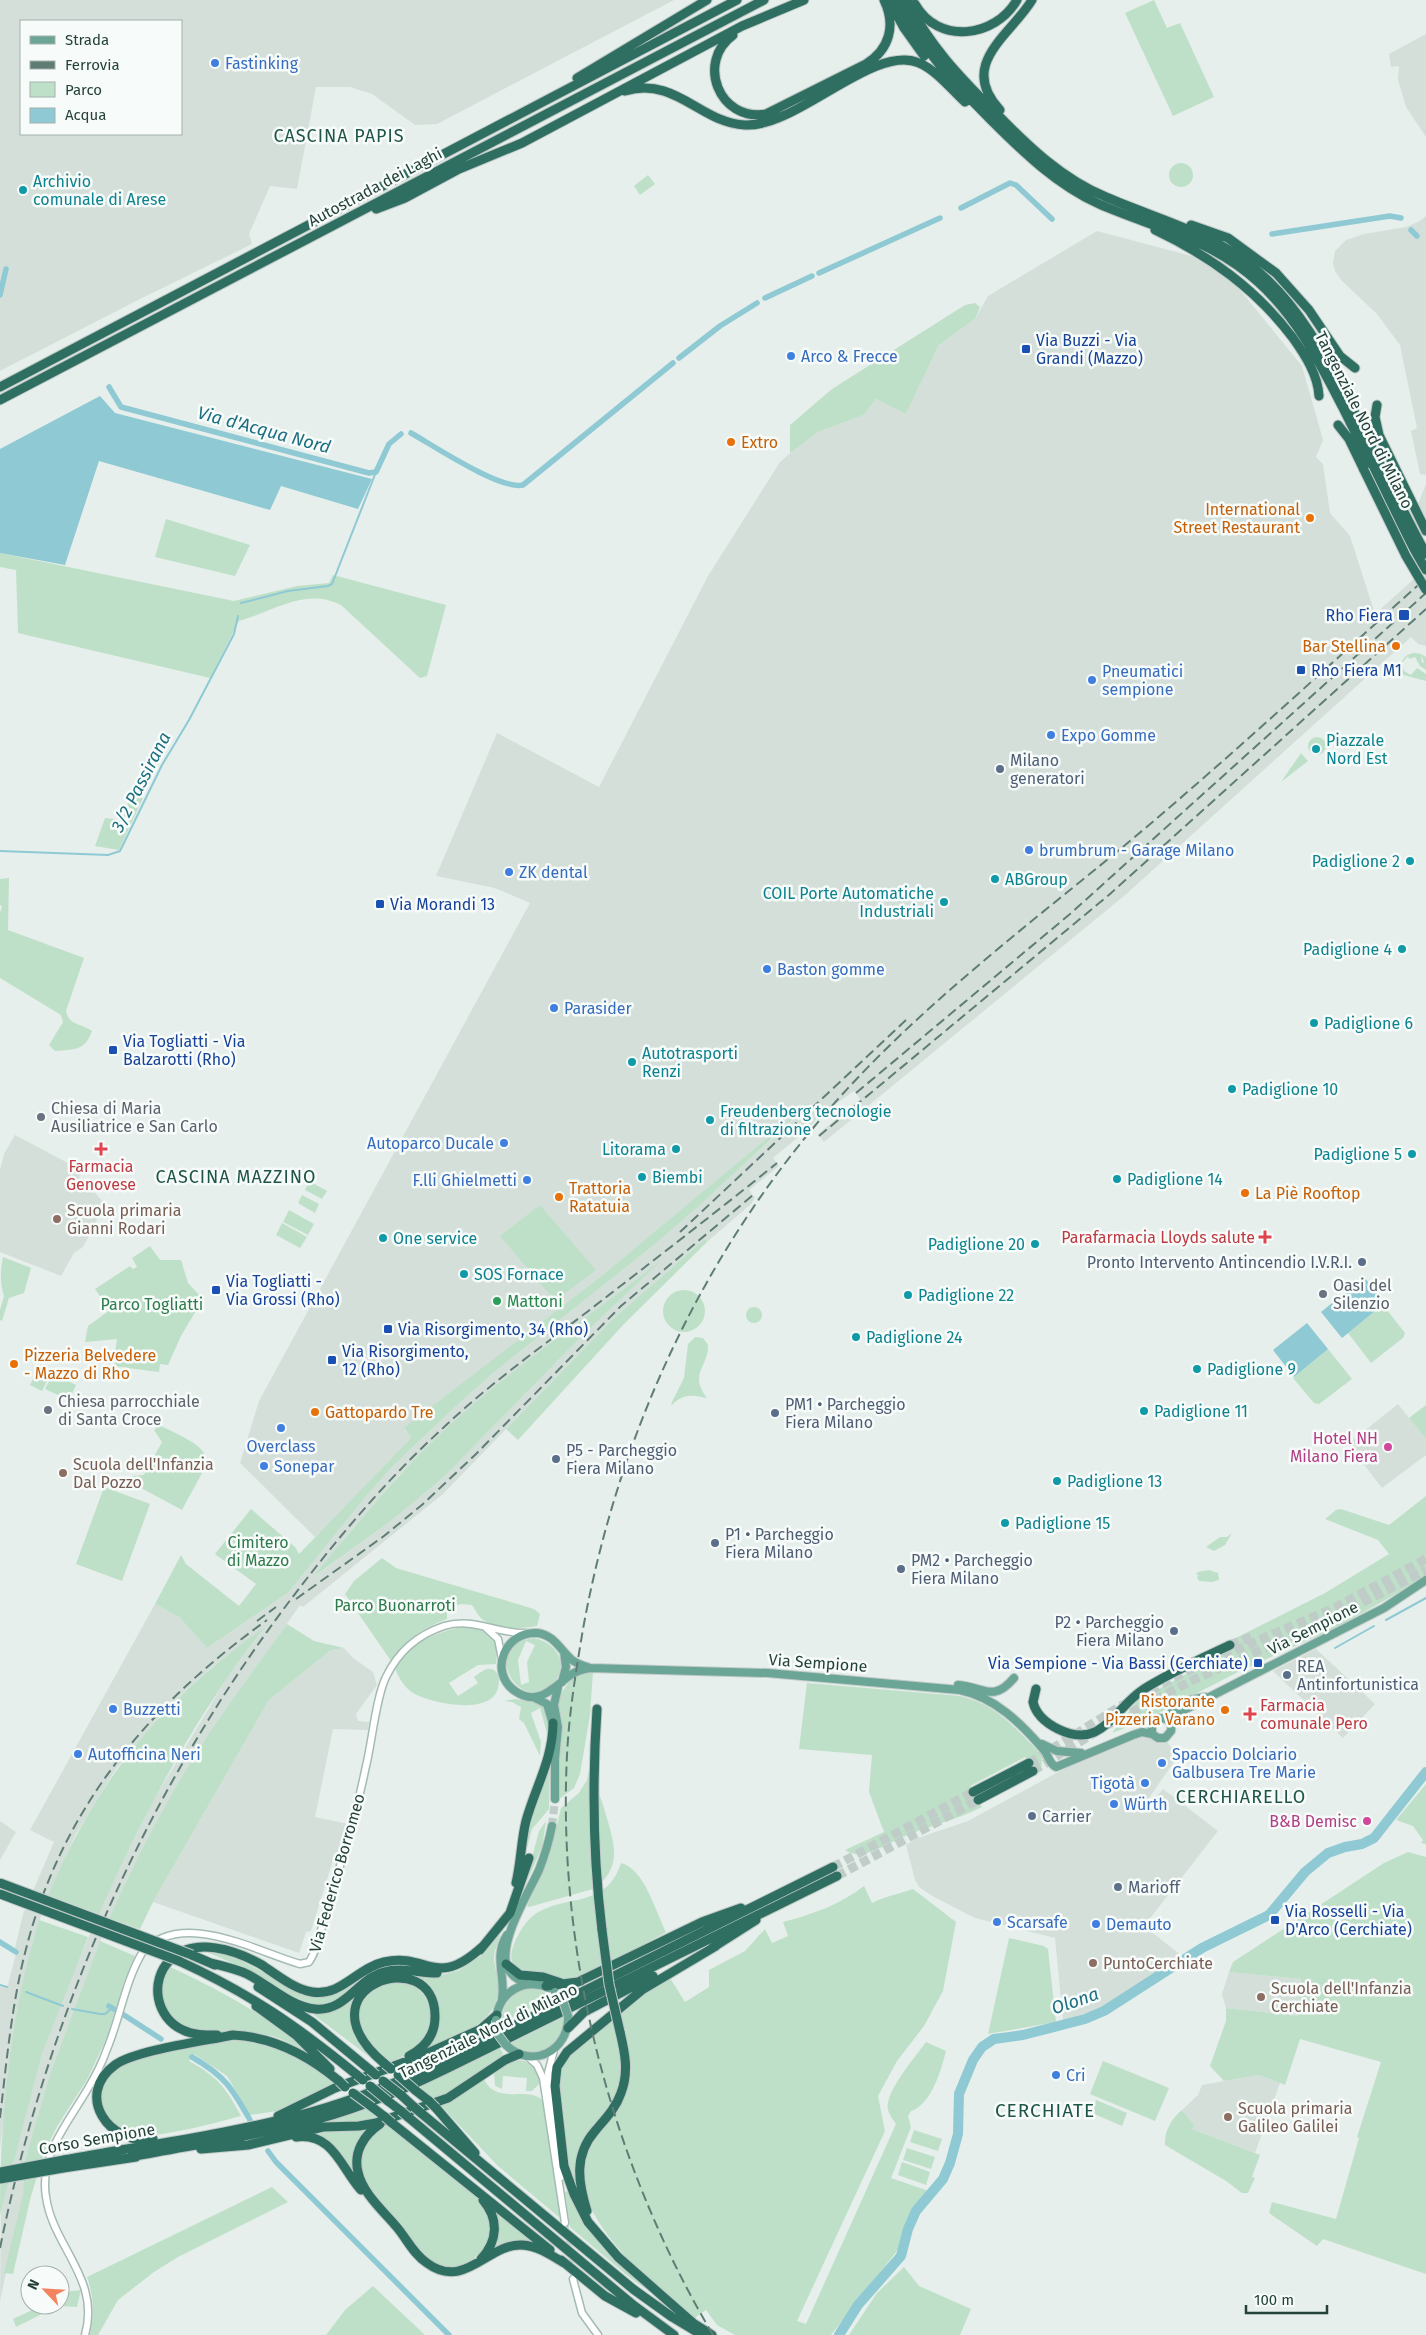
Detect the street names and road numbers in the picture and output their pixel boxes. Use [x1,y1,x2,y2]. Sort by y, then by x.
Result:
street label: Autostrada dei Laghi [305,144,445,230]
street label: Tangenziale Nord di Milano [1311,328,1417,512]
street label: Via Sempione [1265,1597,1361,1659]
street label: Via Sempione [768,1650,868,1676]
street label: Via Federico Borromeo [305,1791,369,1955]
street label: Tangenziale Nord di Milano [396,1979,580,2083]
street label: Corso Sempione [37,2119,157,2159]

